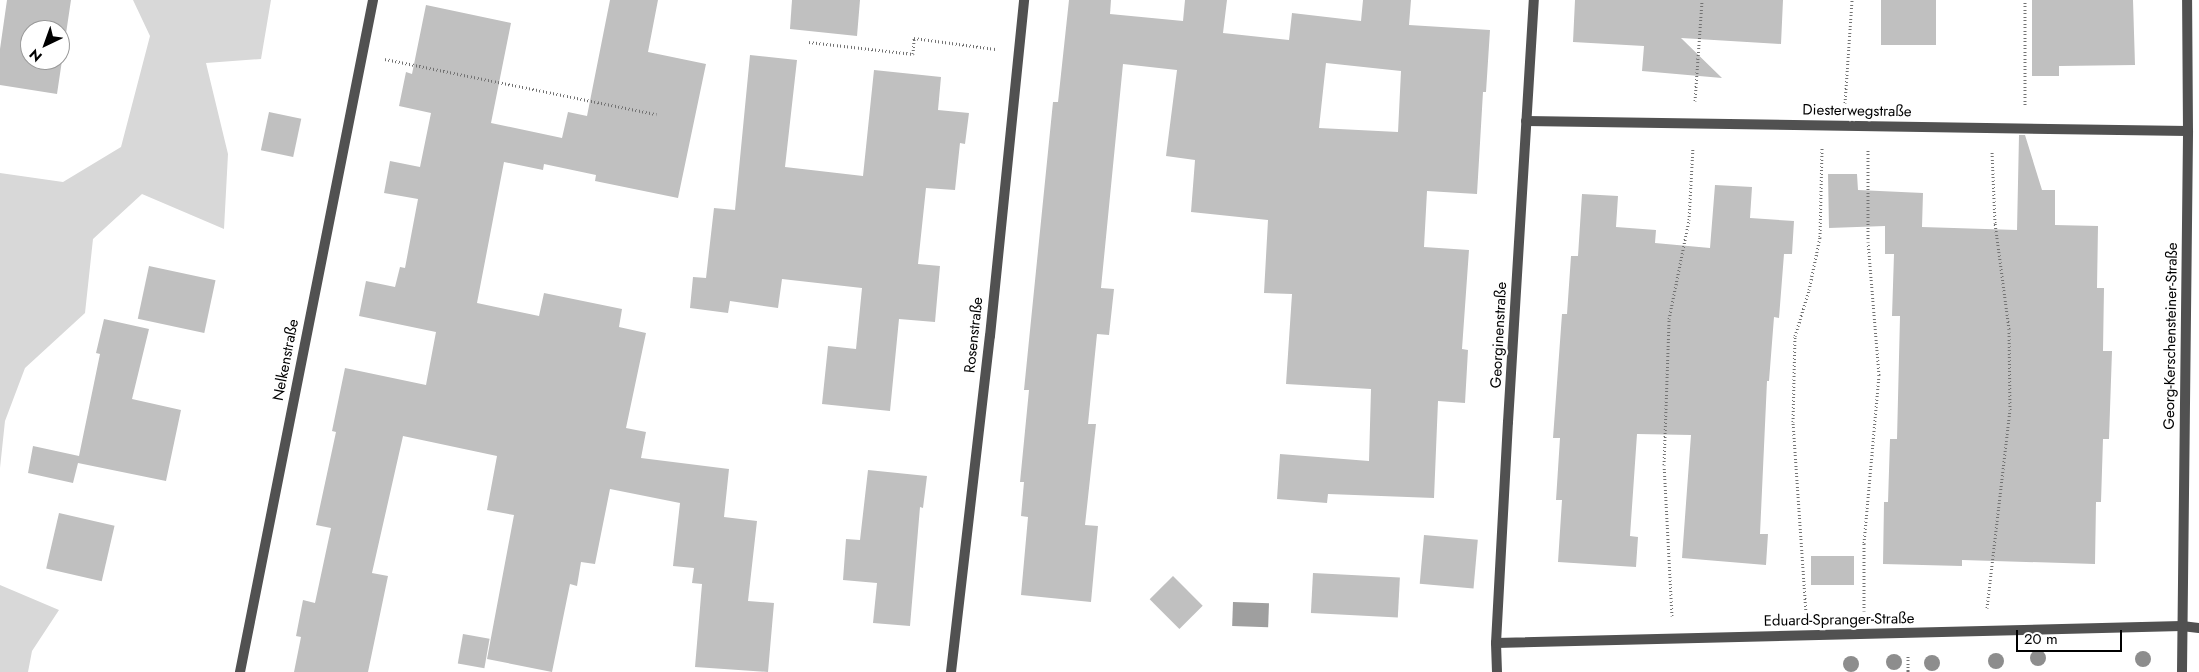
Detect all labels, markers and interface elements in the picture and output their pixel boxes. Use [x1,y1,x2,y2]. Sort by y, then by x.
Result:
north arrow [20,20,70,70]
text: N [25,44,46,67]
street label: Diesterwegstraße [1802,101,1912,121]
street label: Georg-Kerschensteiner-Straße [2160,242,2182,430]
street label: Georginenstraße [1487,281,1511,389]
street label: Rosenstraße [961,296,987,374]
street label: Nelkenstraße [269,318,303,402]
street label: Eduard-Spranger-Straße [1764,610,1914,630]
scale bar [2019,620,2125,652]
text: 20 m [2024,628,2058,650]

